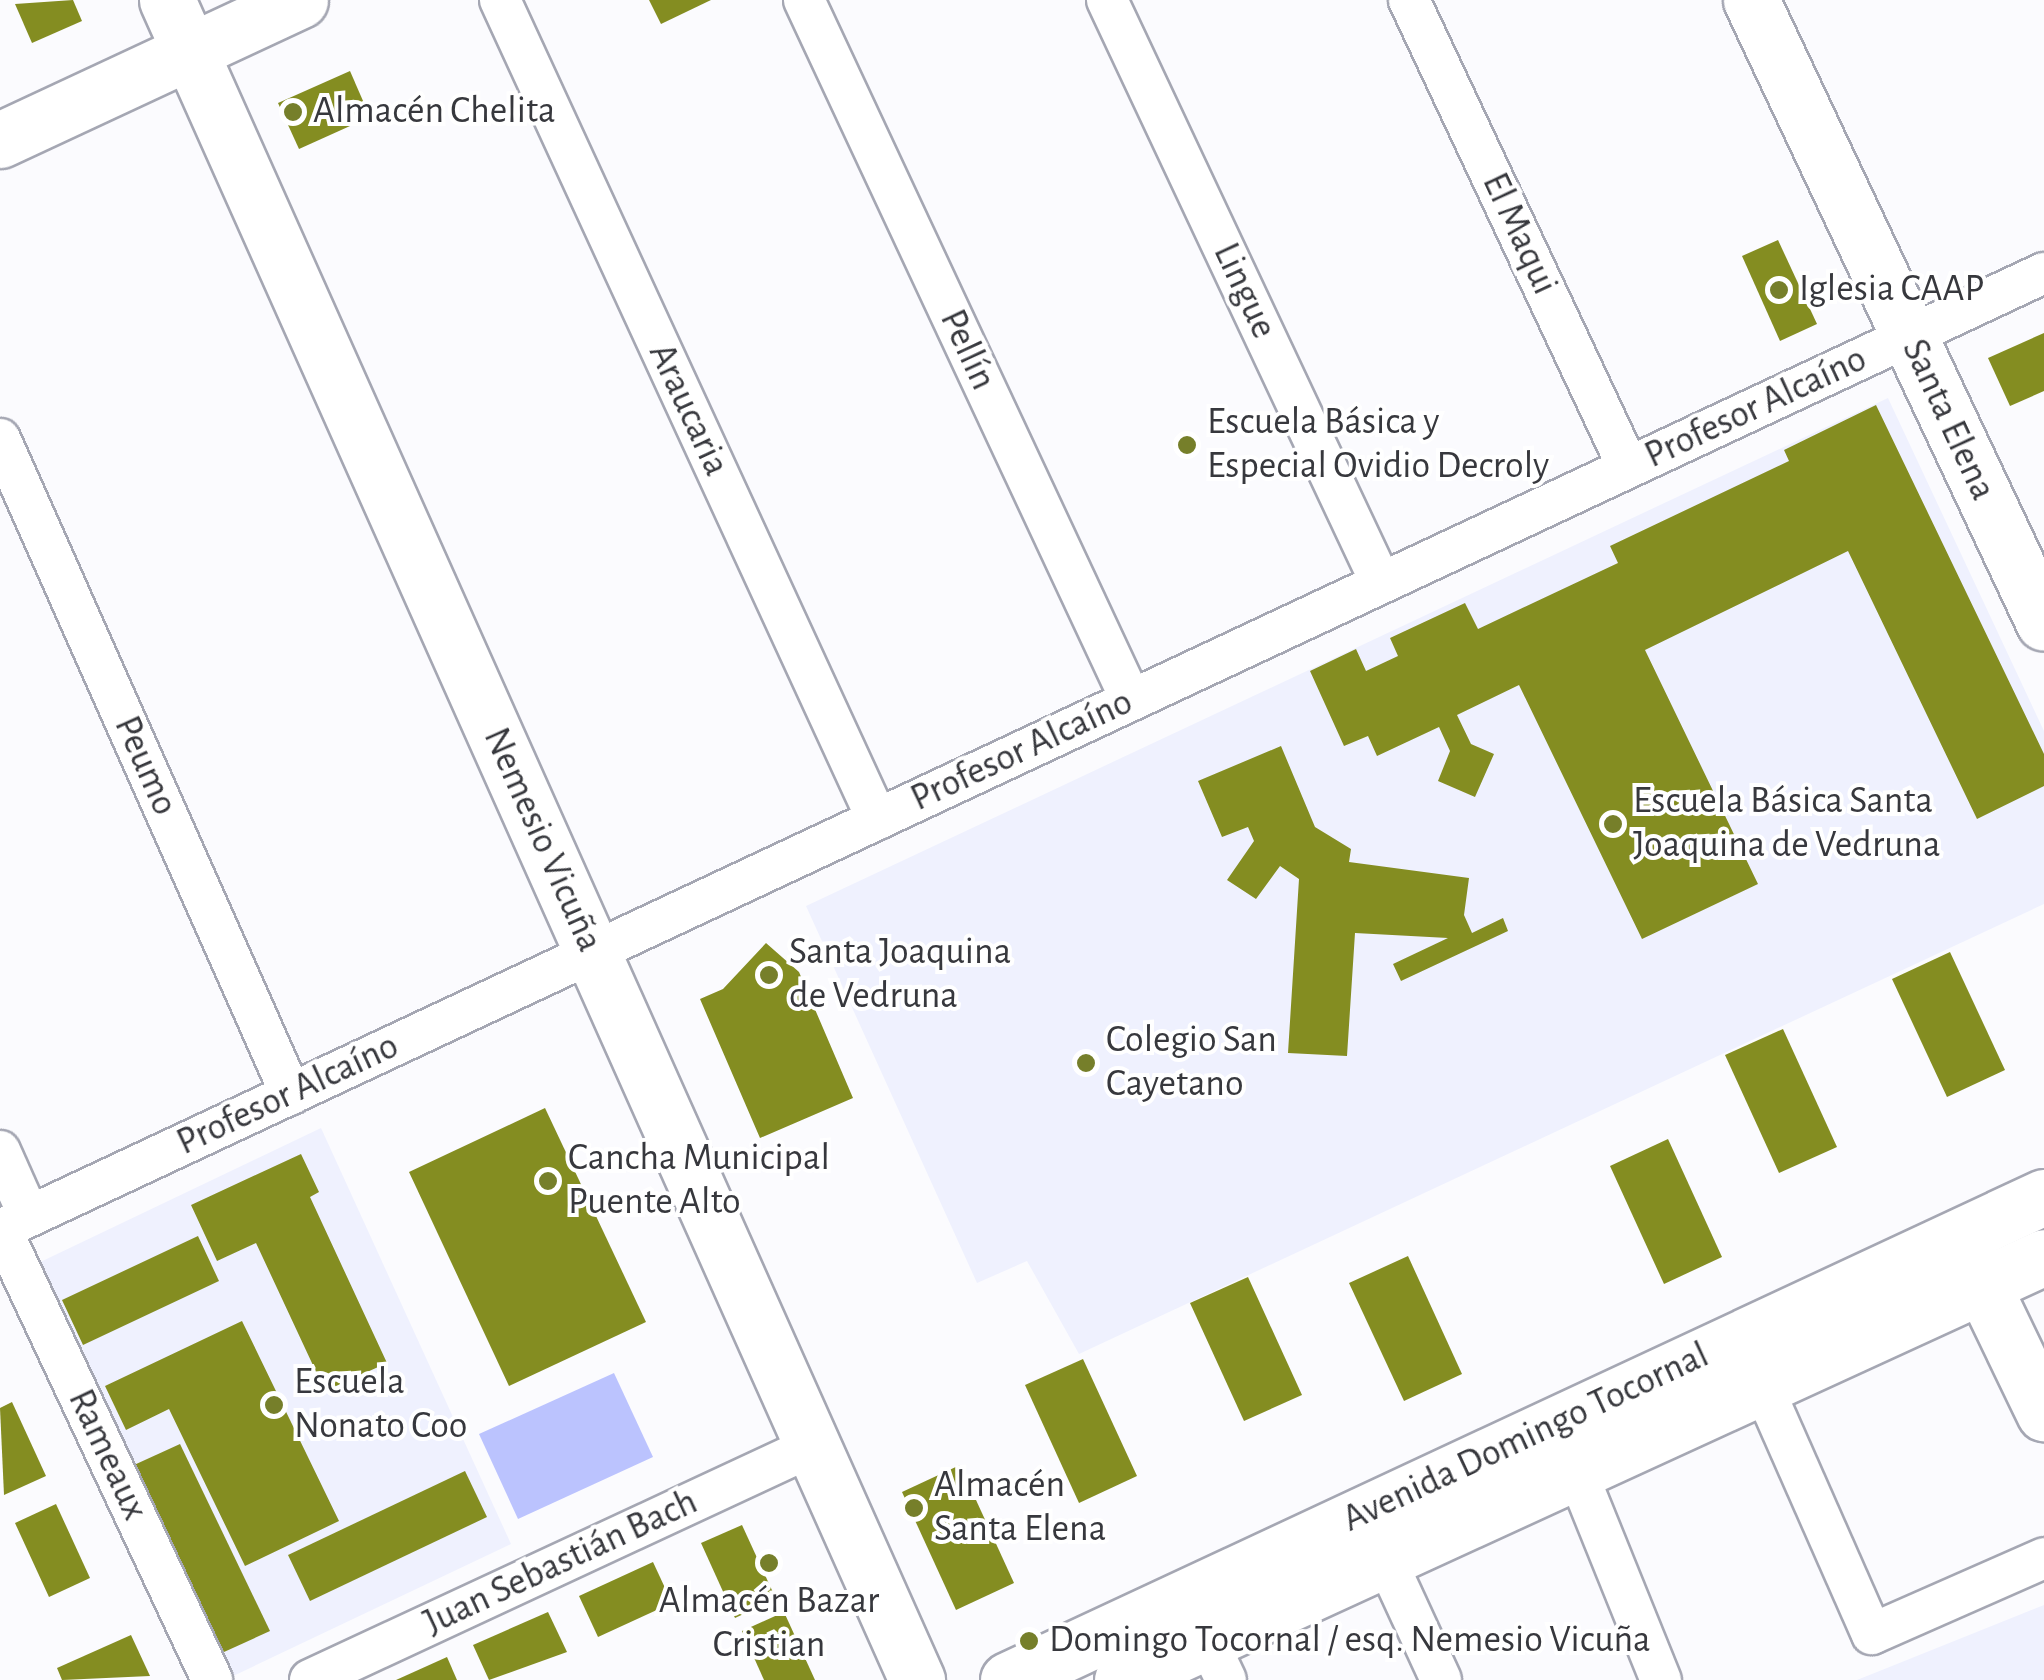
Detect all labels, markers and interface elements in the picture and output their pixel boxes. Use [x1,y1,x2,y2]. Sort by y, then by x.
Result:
place label: Almacén Chelita [313,89,556,135]
marker: Almacén Chelita [282,101,304,123]
street label: El Maqui [1471,166,1567,302]
street label: Lingue [1202,236,1286,346]
place label: Iglesia CAAP [1799,267,1984,313]
marker: Iglesia CAAP [1768,279,1790,301]
street label: Pellín [929,303,1005,397]
street label: Santa Elena [1891,332,2005,508]
street label: Araucaria [638,337,738,483]
street label: Profesor Alcaíno [1638,337,1874,479]
place label: Escuela Básica y Especial Ovidio Decroly [1207,400,1549,489]
marker: Escuela Básica y Especial Ovidio Decroly [1176,434,1198,456]
street label: Profesor Alcaíno [904,680,1140,822]
street label: Peumo [103,709,187,823]
street label: Nemesio Vicuña [472,721,612,959]
place label: Escuela Básica Santa Joaquina de Vedruna [1633,779,1940,868]
marker: Escuela Básica Santa Joaquina de Vedruna [1602,813,1624,835]
place label: Santa Joaquina de Vedruna [789,930,1011,1019]
marker: Santa Joaquina de Vedruna [758,964,780,986]
place label: Colegio San Cayetano [1106,1018,1277,1108]
street label: Profesor Alcaíno [170,1024,406,1166]
marker: Colegio San Cayetano [1075,1052,1097,1074]
place label: Cancha Municipal Puente Alto [568,1136,830,1226]
marker: Cancha Municipal Puente Alto [537,1170,559,1192]
street label: Avenida Domingo Tocornal [1336,1333,1716,1543]
place label: Escuela Nonato Coo [294,1360,467,1450]
street label: Rameaux [57,1382,157,1528]
marker: Escuela Nonato Coo [263,1394,285,1416]
place label: Almacén Santa Elena [934,1463,1106,1552]
street label: Juan Sebastián Bach [417,1480,705,1646]
marker: Almacén Santa Elena [903,1497,925,1519]
marker: Almacén Bazar Cristian [758,1552,780,1574]
place label: Almacén Bazar Cristian [659,1579,879,1668]
place label: Domingo Tocornal / esq. Nemesio Vicuña [1049,1618,1651,1664]
marker: Domingo Tocornal / esq. Nemesio Vicuña [1018,1630,1040,1652]

